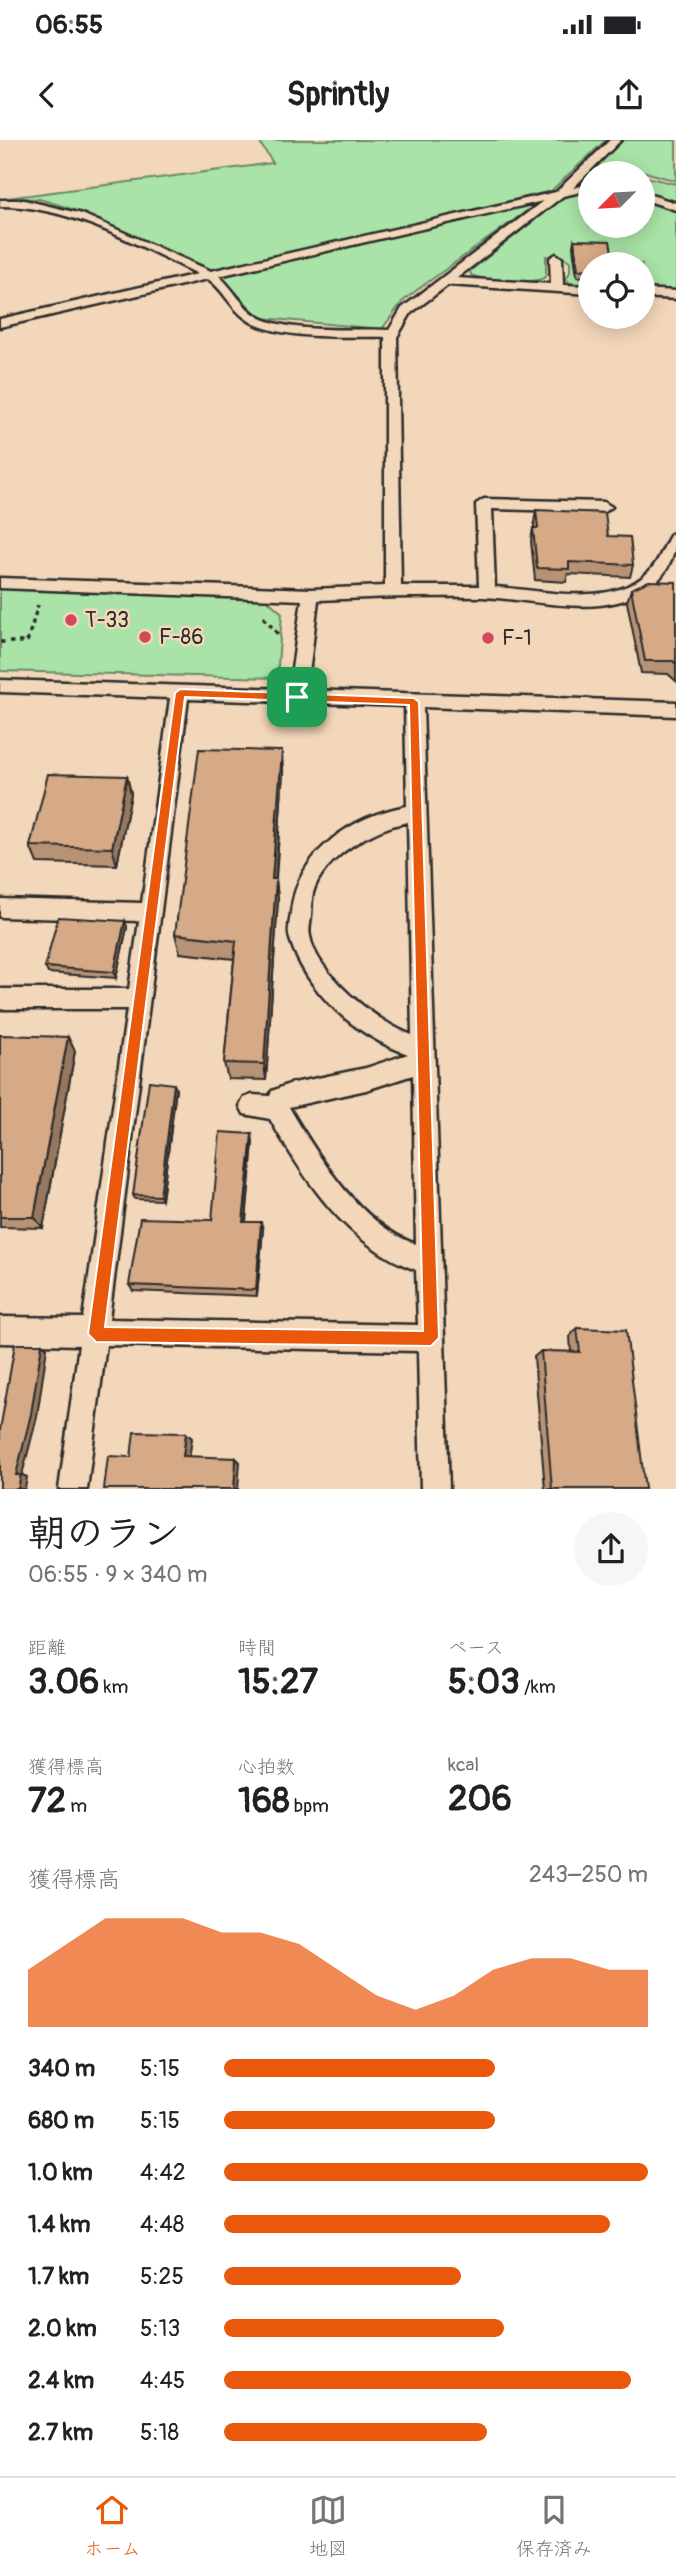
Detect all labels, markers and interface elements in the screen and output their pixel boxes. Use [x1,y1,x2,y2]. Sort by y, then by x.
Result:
text: 06:55 [35,9,103,41]
text: Sprintly [287,75,389,115]
icon: back [28,76,66,114]
icon: share [610,76,648,114]
north arrow [578,161,654,238]
map controls [578,161,655,329]
button: locate [578,252,655,329]
place label: T-33 [85,607,129,634]
marker: T-33 [63,612,79,628]
place label: F-86 [159,624,203,651]
place label: F-1 [502,625,532,652]
marker: F-86 [137,629,153,645]
marker: F-1 [480,630,496,646]
pin [267,667,327,727]
icon: arrive [278,678,316,716]
text: 朝のラン [28,1510,180,1558]
button: share [574,1512,648,1586]
text: 06:55 · 9 × 340 m [28,1560,207,1589]
text: 距離 [28,1636,66,1660]
text: 時間 [238,1636,276,1660]
text: ペース [448,1636,504,1660]
text: 3.06 [28,1660,99,1704]
text: 15:27 [238,1660,318,1704]
text: 5:03 [448,1660,520,1704]
text: km [99,1675,128,1699]
text: /km [520,1675,556,1699]
text: kcal [448,1753,479,1777]
text: 獲得標高 [28,1755,104,1779]
text: 心拍数 [238,1755,295,1779]
text: 206 [448,1777,512,1821]
text: 72 [28,1779,66,1823]
text: 168 [238,1779,290,1823]
text: m [66,1794,87,1818]
text: bpm [290,1794,329,1818]
text: 243–250 m [529,1860,648,1889]
text: 獲得標高 [28,1865,120,1894]
text: 340 m [28,2054,95,2083]
text: 5:15 [140,2054,180,2083]
text: 680 m [28,2106,94,2135]
text: 5:15 [140,2106,180,2135]
text: 1.0 km [28,2158,93,2187]
text: 4:42 [140,2158,186,2187]
text: 1.4 km [28,2210,90,2239]
text: 4:48 [140,2210,184,2239]
text: 1.7 km [28,2262,89,2291]
text: 5:25 [140,2262,184,2291]
text: 2.0 km [28,2314,97,2343]
text: 5:13 [140,2314,180,2343]
text: 2.4 km [28,2366,94,2395]
text: 4:45 [140,2366,185,2395]
text: 2.7 km [28,2418,93,2447]
text: 5:18 [140,2418,179,2447]
tab: ホーム [84,2491,141,2561]
tab: 地図 [309,2491,347,2561]
tab: 保存済み [516,2491,592,2561]

